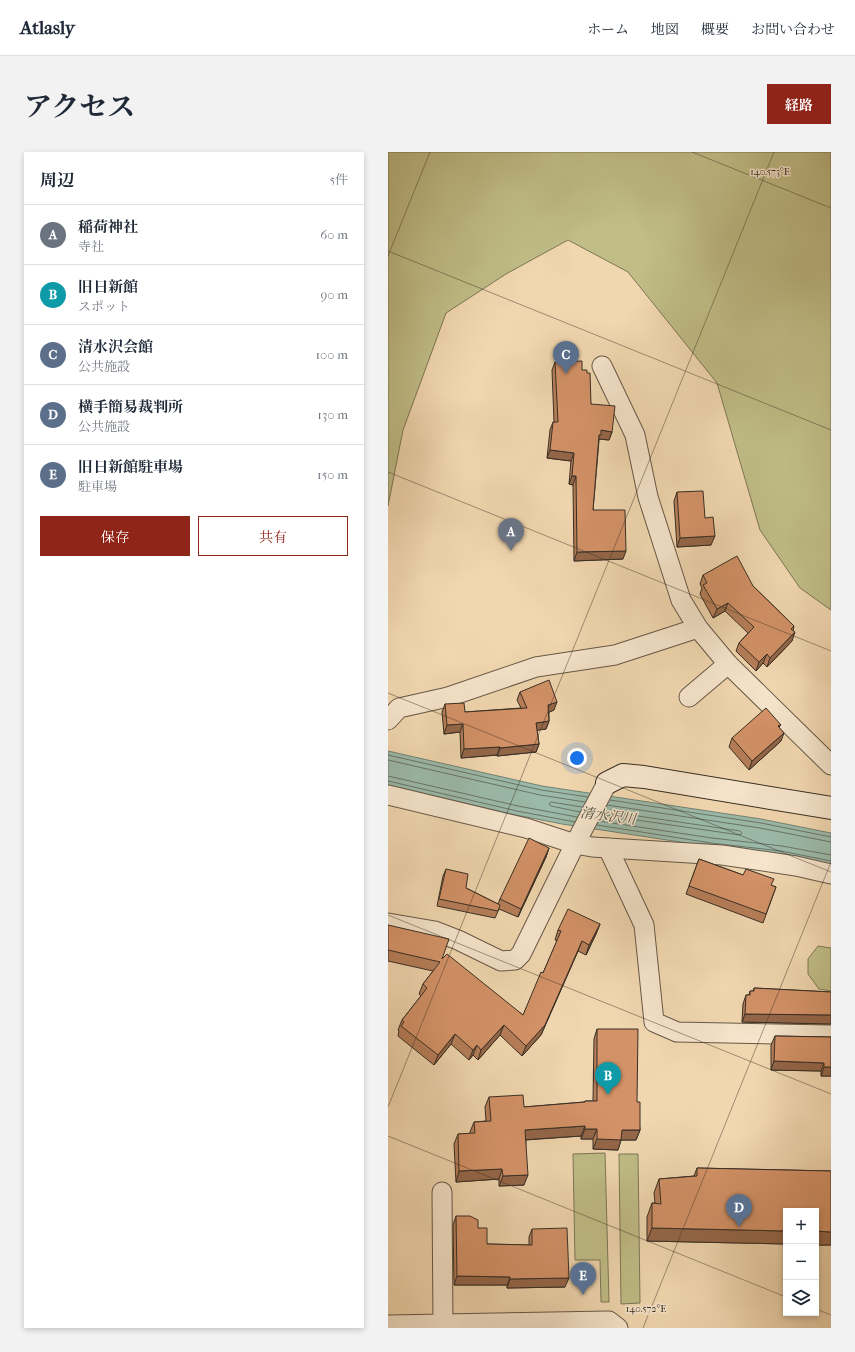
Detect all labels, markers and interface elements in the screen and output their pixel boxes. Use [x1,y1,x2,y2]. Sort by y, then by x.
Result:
text: Atlasly [20,17,75,39]
text: ホーム [587,21,629,38]
text: 地図 [651,21,679,38]
text: 概要 [701,21,729,38]
text: お問い合わせ [751,21,835,38]
button: 経路 [767,84,831,124]
text: アクセス [24,90,135,123]
text: 140.573°E [750,166,790,178]
text: 周辺 [40,170,74,190]
text: 5件 [329,172,348,187]
text: 稲荷神社 [78,218,138,236]
text: A [49,227,57,242]
text: 60 m [320,227,348,242]
text: 寺社 [78,239,104,254]
text: 旧日新館 [78,278,138,296]
text: B [49,287,57,302]
text: 90 m [320,287,348,302]
text: スポット [78,299,130,314]
text: 清水沢会館 [78,338,153,356]
pin: C [553,341,579,374]
text: C [49,347,57,362]
text: 100 m [315,347,348,362]
text: 公共施設 [78,359,130,374]
text: 横手簡易裁判所 [78,398,183,416]
text: D [48,407,58,422]
text: 130 m [317,407,348,422]
text: 公共施設 [78,419,130,434]
text: 旧日新館駐車場 [78,458,183,476]
text: E [49,467,57,482]
text: 150 m [317,467,348,482]
text: 駐車場 [78,479,117,494]
button: 保存 [40,516,190,556]
button: 共有 [198,516,348,556]
pin: A [498,518,524,551]
your location [567,748,587,768]
water label: 清水沢川 [579,804,639,828]
pin: B [595,1062,621,1095]
pin: D [726,1194,752,1227]
map controls [783,1208,819,1316]
button: + [783,1208,819,1244]
button: − [783,1244,819,1280]
pin: E [570,1262,596,1295]
button: layers [783,1280,819,1316]
text: 140.572°E [626,1303,666,1315]

